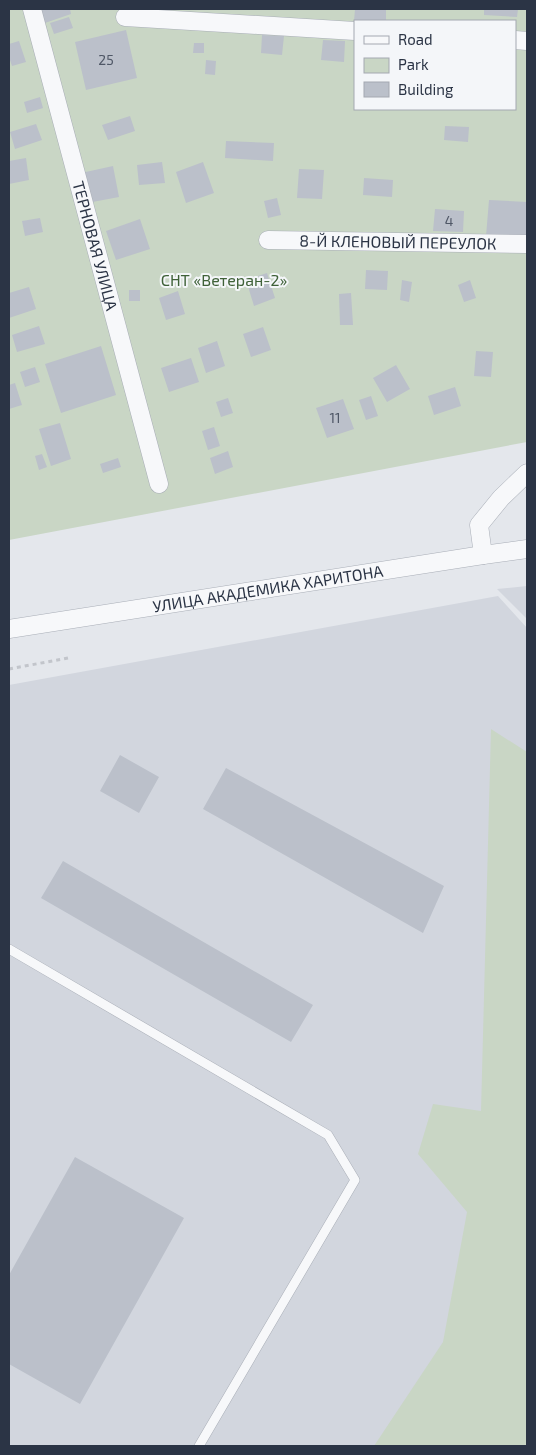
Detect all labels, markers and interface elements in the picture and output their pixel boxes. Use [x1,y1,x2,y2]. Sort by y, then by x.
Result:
legend [354,20,516,110]
text: Road [398,30,433,48]
house number: 25 [98,51,114,68]
text: Park [398,55,429,73]
text: Building [398,80,454,98]
street label: ТЕРНОВАЯ УЛИЦА [69,179,122,312]
house number: 4 [445,212,453,229]
street label: 8-Й КЛЕНОВЫЙ ПЕРЕУЛОК [299,230,497,253]
park label: СНТ «Ветеран-2» [161,270,287,289]
house number: 11 [329,409,341,426]
street label: УЛИЦА АКАДЕМИКА ХАРИТОНА [151,561,384,615]

